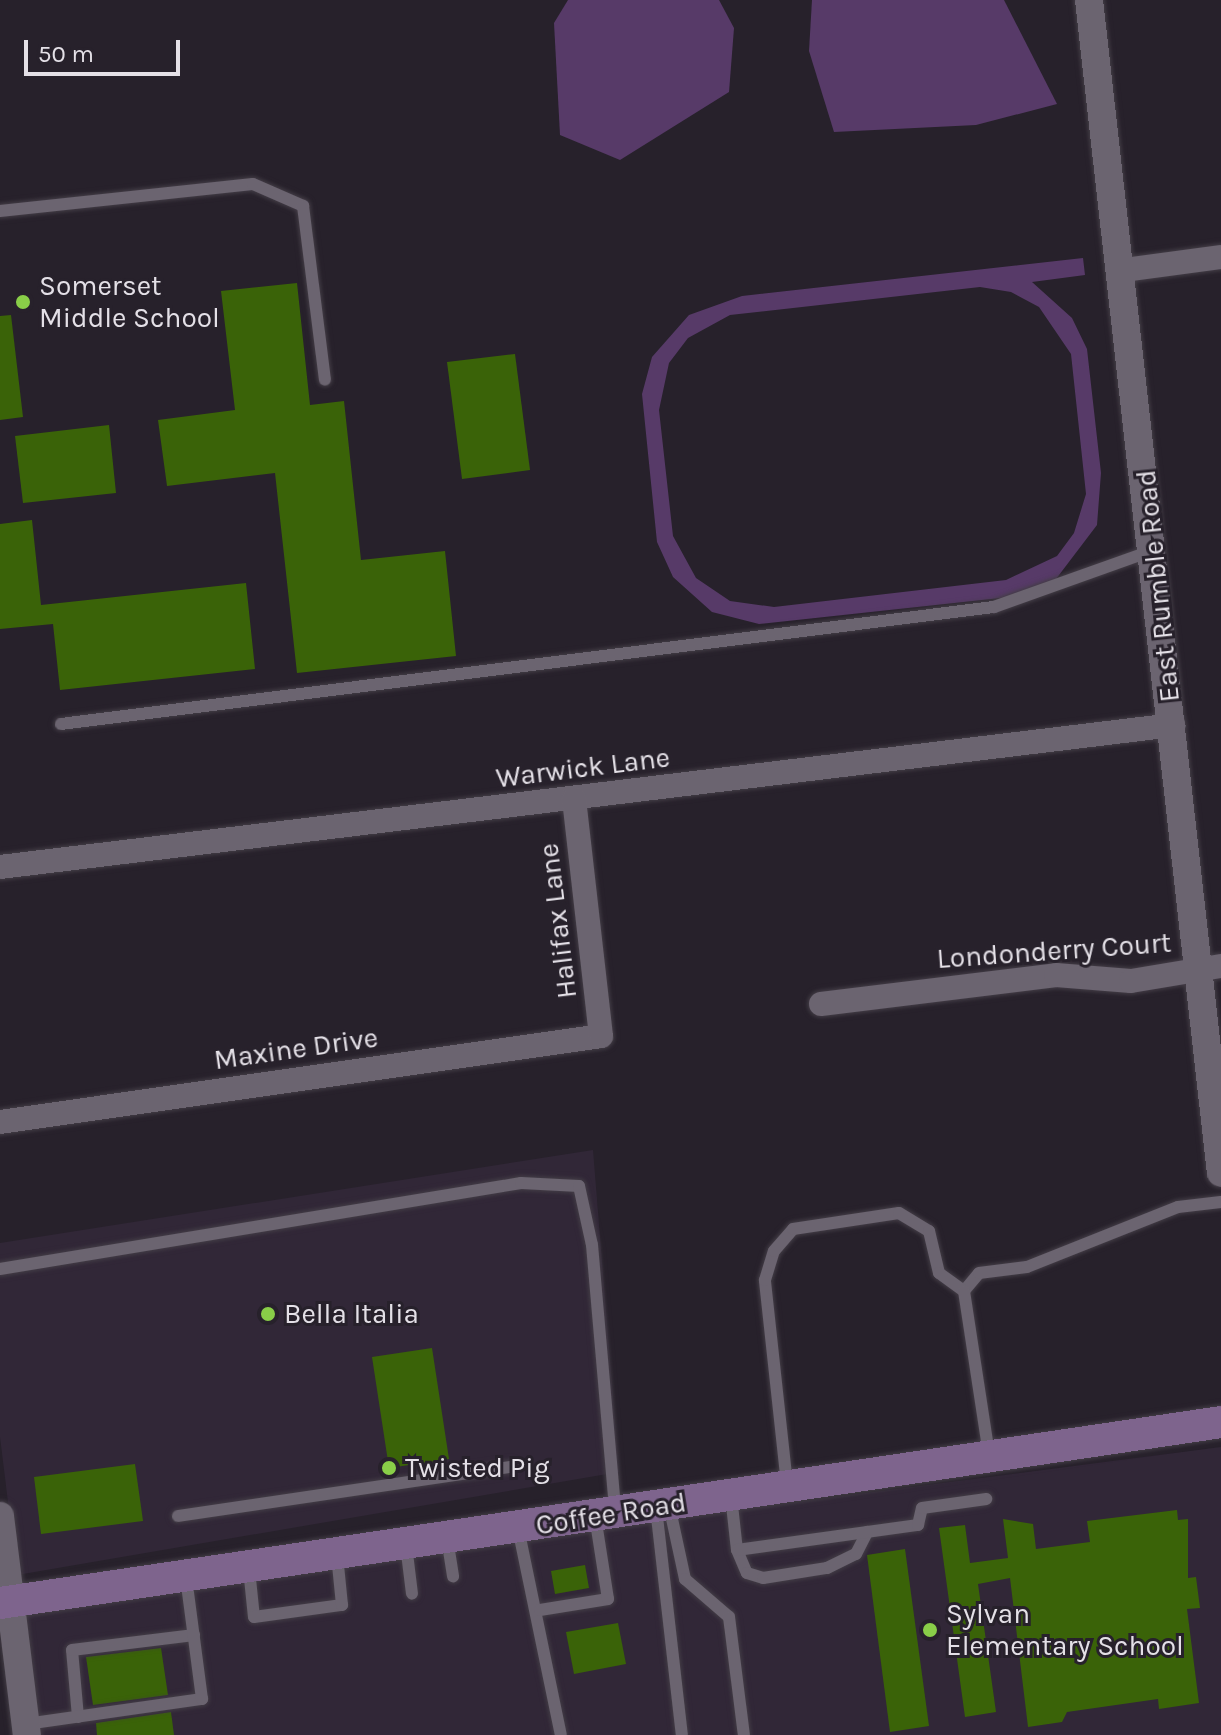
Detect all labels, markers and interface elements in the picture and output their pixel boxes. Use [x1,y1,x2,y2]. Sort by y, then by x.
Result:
scale bar [28,24,184,74]
text: 50 m [38,40,94,68]
place label: Somerset Middle School [39,269,220,335]
marker: Somerset Middle School [14,293,32,311]
street label: East Rumble Road [1129,468,1187,704]
street label: Warwick Lane [494,741,672,795]
street label: Halifax Lane [532,841,584,1001]
street label: Londonderry Court [936,926,1172,976]
street label: Maxine Drive [212,1021,380,1077]
place label: Bella Italia [284,1297,419,1331]
marker: Bella Italia [259,1305,277,1323]
place label: Twisted Pig [405,1451,549,1485]
marker: Twisted Pig [380,1459,398,1477]
street label: Coffee Road [534,1486,688,1542]
place label: Sylvan Elementary School [946,1597,1184,1663]
marker: Sylvan Elementary School [921,1621,939,1639]

